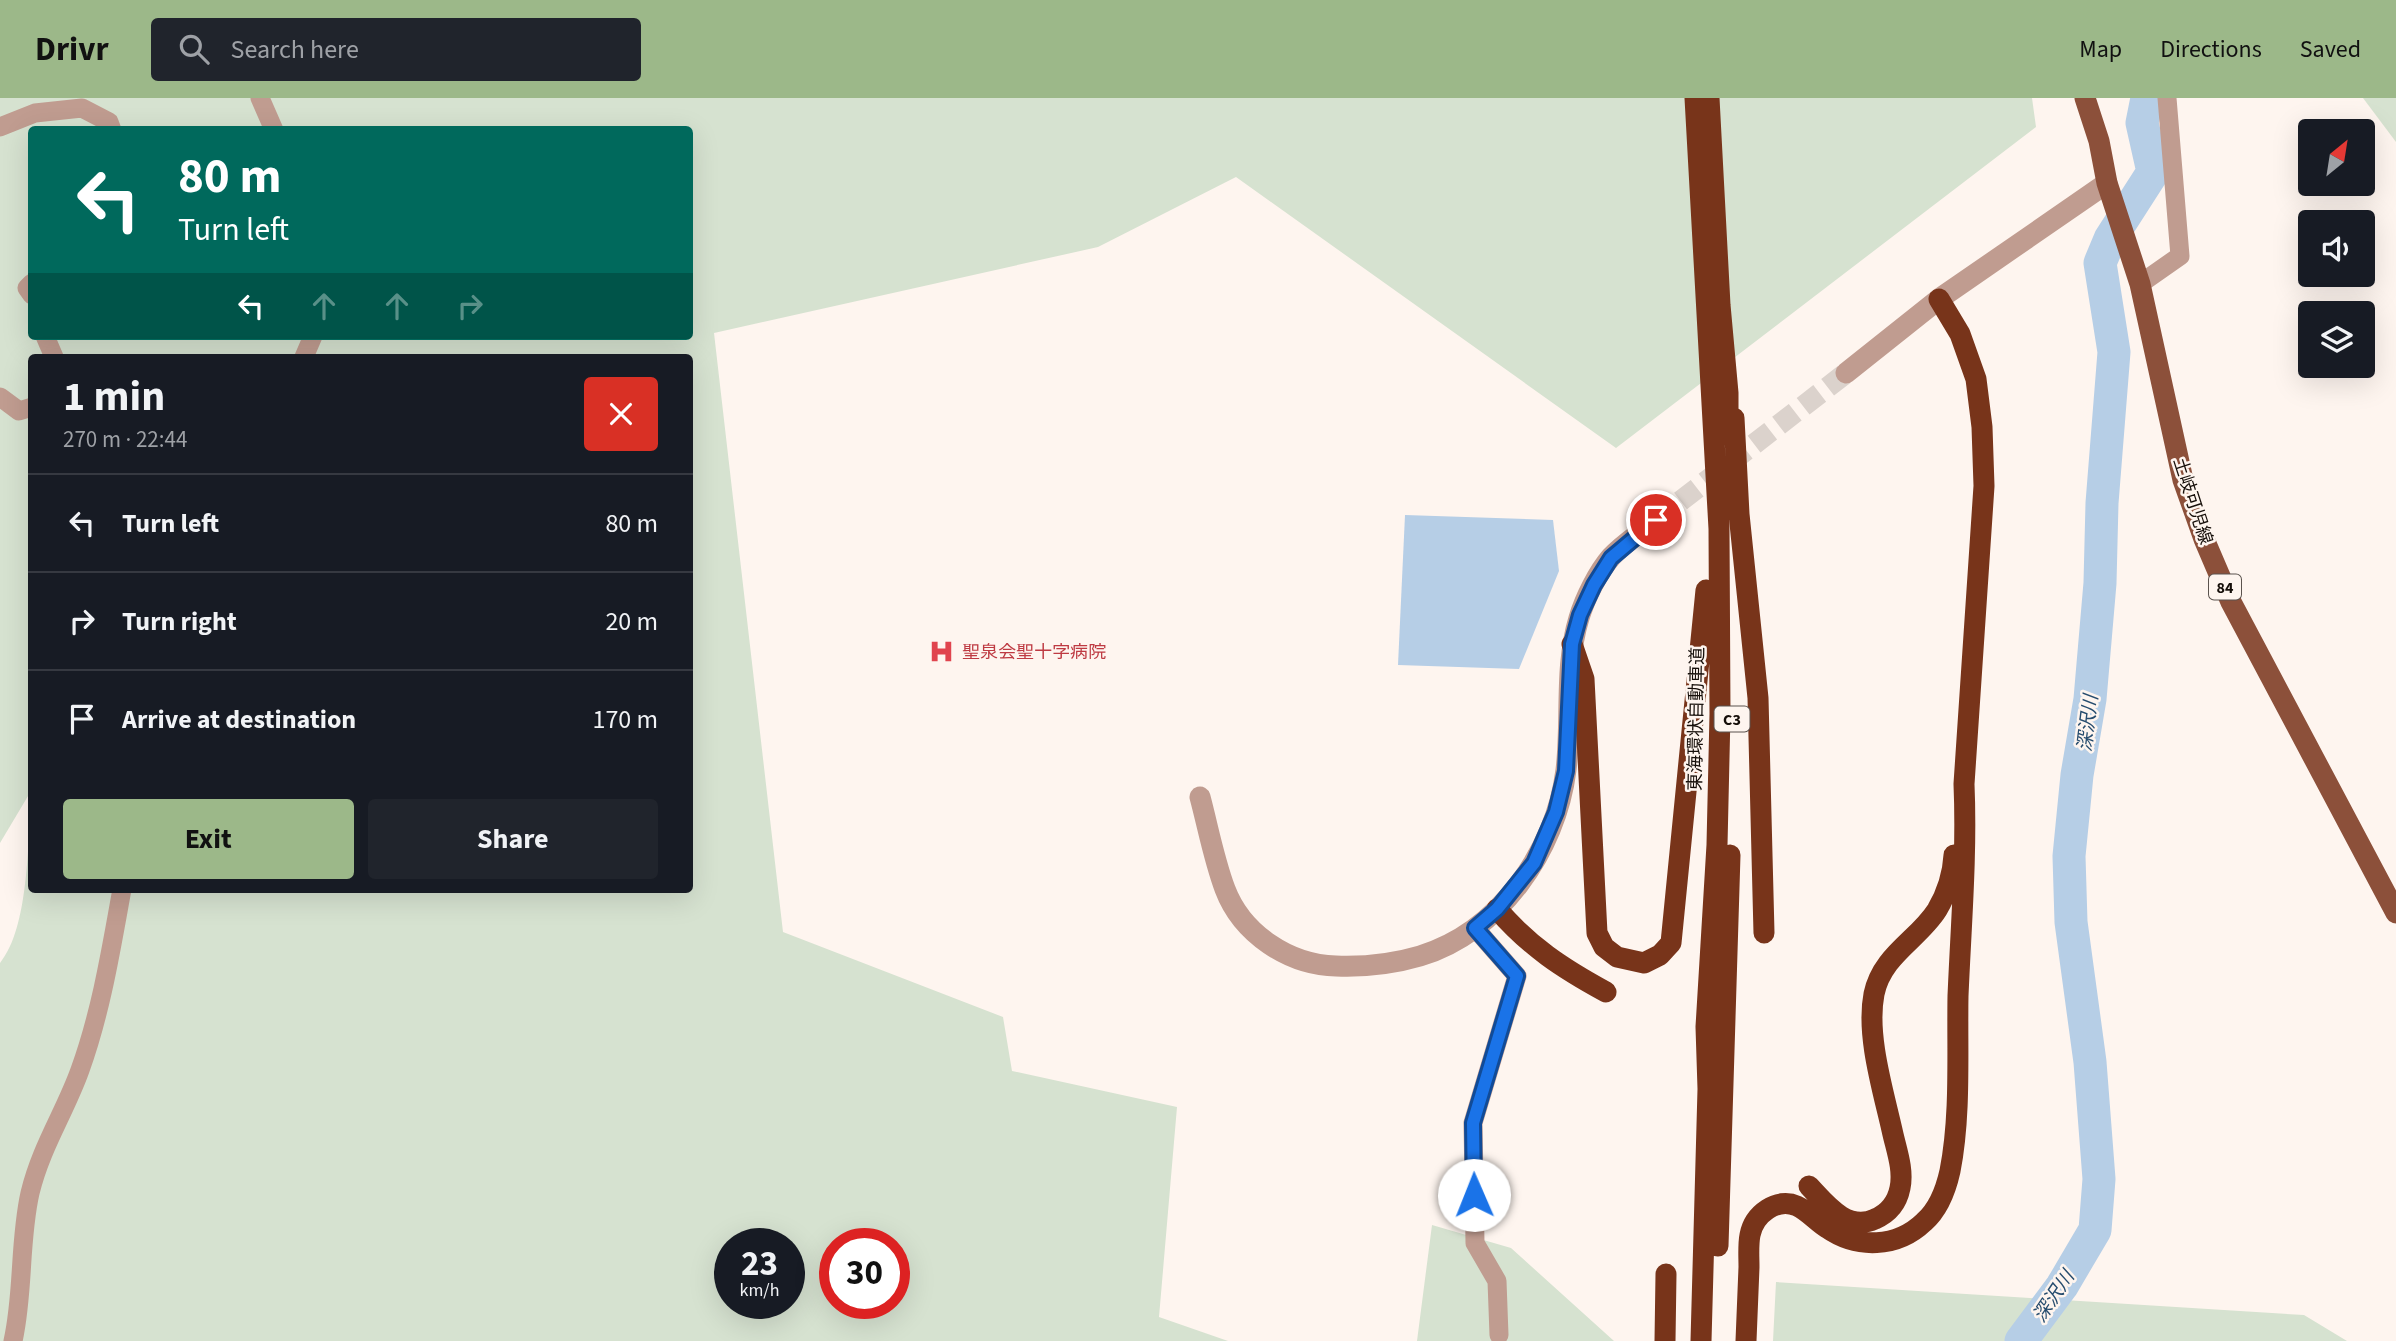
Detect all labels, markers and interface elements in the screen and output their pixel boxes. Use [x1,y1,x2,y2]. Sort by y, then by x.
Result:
search box [151,18,641,81]
text: Drivr [35,26,109,73]
icon: search [175,30,213,68]
text: Search here [231,31,359,68]
text: Map [2079,32,2122,67]
text: Directions [2160,32,2262,67]
text: Saved [2300,32,2361,67]
north arrow [2298,119,2375,196]
map controls [2298,119,2375,378]
text: 80 m [178,142,282,212]
icon: left [63,154,154,245]
text: Turn left [178,207,289,253]
button: sound [2298,210,2375,287]
icon: left [232,287,270,325]
icon: ahead [305,287,343,325]
icon: ahead [378,287,416,325]
icon: right [451,287,489,325]
button: layers [2298,301,2375,378]
text: 1 min [63,367,165,427]
button: close [584,377,658,451]
text: 270 m · 22:44 [63,423,187,456]
street label: 土岐可児線 [2167,454,2218,548]
pin [1626,490,1686,550]
icon: arrive [1637,501,1675,539]
icon: left [63,504,101,542]
text: Turn left [122,505,219,542]
text: 80 m [605,505,658,542]
road number: 84 [2209,574,2241,600]
icon: right [63,602,101,640]
text: Turn right [122,603,237,640]
text: 20 m [605,603,658,640]
hospital icon: 聖泉会聖十字病院 [928,638,956,666]
place label: 聖泉会聖十字病院 [962,640,1106,665]
street label: 東海環状自動車道 [1683,647,1710,791]
water label: 深沢川 [2072,691,2106,753]
icon: arrive [63,700,101,738]
text: Arrive at destination [122,701,356,738]
text: 170 m [592,701,658,738]
road number: C3 [1714,706,1750,732]
button: Exit [63,799,354,879]
button: Share [368,799,658,879]
position arrow [1437,1158,1511,1232]
speed limit sign: 30 [819,1228,910,1319]
text: 23 [741,1239,778,1289]
water label: 深沢川 [2027,1264,2082,1328]
text: km/h [740,1278,779,1303]

